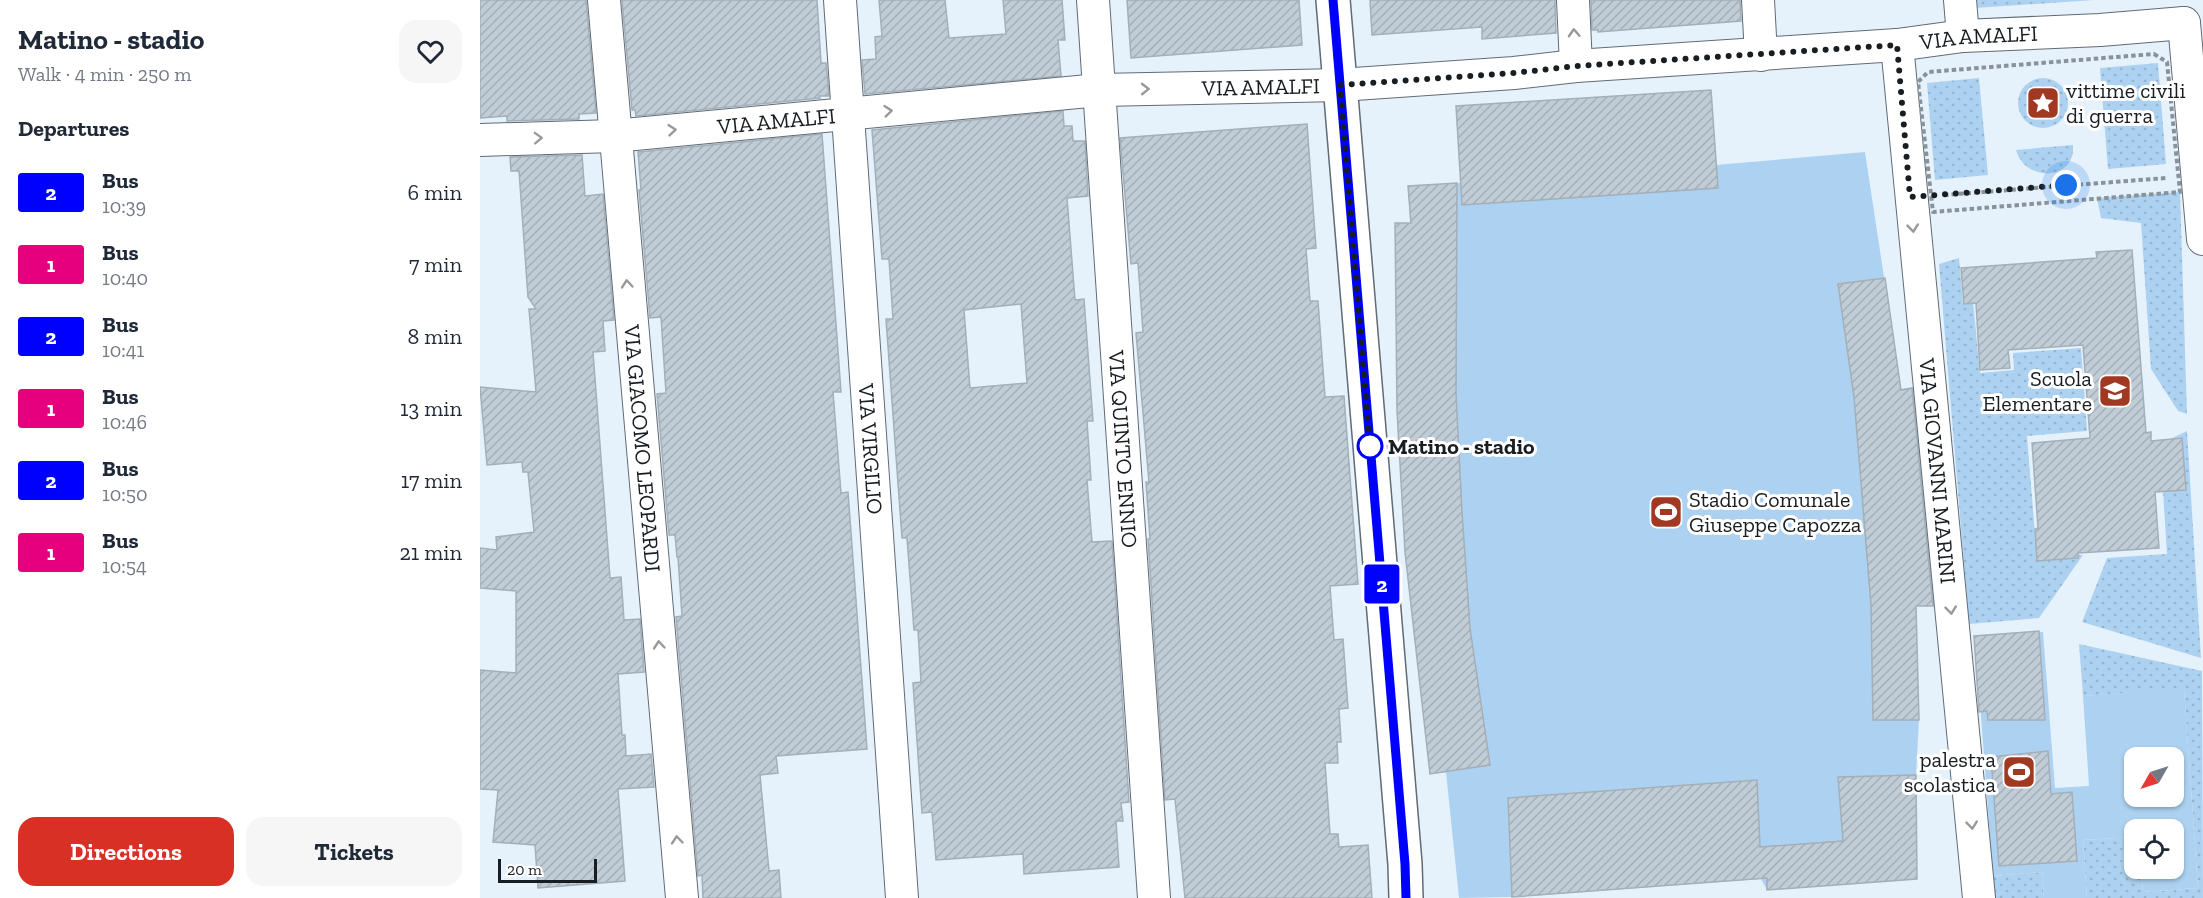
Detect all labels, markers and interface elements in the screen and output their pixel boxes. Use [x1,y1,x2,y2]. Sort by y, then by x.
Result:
street label: VIA AMALFI [1917,19,2038,55]
button: heart [399,20,462,83]
text: Matino - stadio [18,23,205,56]
one-way arrow [1568,29,1581,38]
text: Walk · 4 min · 250 m [18,62,192,86]
street label: VIA AMALFI [1200,72,1320,101]
place label: vittime civili di guerra [2066,77,2186,129]
one-way arrow [1140,83,1149,96]
place icon: vittime civili di guerra [2025,85,2061,121]
street label: VIA AMALFI [715,102,836,140]
one-way arrow [883,105,892,118]
text: Departures [18,115,129,142]
one-way arrow [668,124,677,137]
one-way arrow [534,132,543,144]
text: Bus [102,167,139,194]
your location [2051,170,2081,200]
text: 6 min [408,179,462,206]
text: 2 [45,180,57,205]
text: 10:39 [102,194,146,218]
one-way arrow [1906,224,1919,233]
text: Bus [102,239,139,266]
text: 7 min [409,251,462,278]
text: 1 [47,252,55,277]
text: 10:40 [102,266,148,290]
one-way arrow [621,279,634,288]
text: Bus [102,311,139,338]
street label: VIA GIACOMO LEOPARDI [619,322,667,573]
text: 8 min [407,323,462,350]
text: 2 [45,324,57,349]
text: 10:41 [102,338,144,362]
street label: VIA QUINTO ENNIO [1103,348,1144,549]
street label: VIA GIOVANNI MARINI [1914,356,1962,585]
place label: Scuola Elementare [1983,365,2092,417]
school or university icon: Scuola Elementare [2097,373,2133,409]
street label: VIA VIRGILIO [853,382,889,515]
text: Bus [102,383,139,410]
text: 13 min [400,395,462,422]
text: 1 [47,396,55,421]
text: 10:46 [102,410,147,434]
marker: Matino - stadio [1357,433,1383,459]
place label: Matino - stadio [1388,433,1535,460]
text: Bus [102,455,139,482]
text: 17 min [401,467,462,494]
text: 2 [45,468,57,493]
text: 10:50 [102,482,147,506]
place label: Stadio Comunale Giuseppe Capozza [1689,486,1862,538]
sports icon: Stadio Comunale Giuseppe Capozza [1648,494,1684,530]
text: Bus [102,527,139,554]
text: 21 min [399,539,462,566]
text: 1 [47,540,55,565]
text: 10:54 [102,554,147,578]
line badge: 2 [1362,564,1402,604]
text: 2 [1376,572,1388,597]
one-way arrow [1944,606,1957,615]
one-way arrow [653,641,666,650]
place label: palestra scolastica [1904,746,1996,798]
north arrow [2124,747,2184,807]
map controls [2124,747,2184,879]
sports icon: palestra scolastica [2001,754,2037,790]
button: Directions [18,817,234,886]
button: Tickets [246,817,462,886]
button: locate [2124,819,2184,879]
one-way arrow [1965,821,1978,830]
one-way arrow [670,835,683,844]
scale bar [498,856,597,884]
text: 20 m [507,860,542,879]

